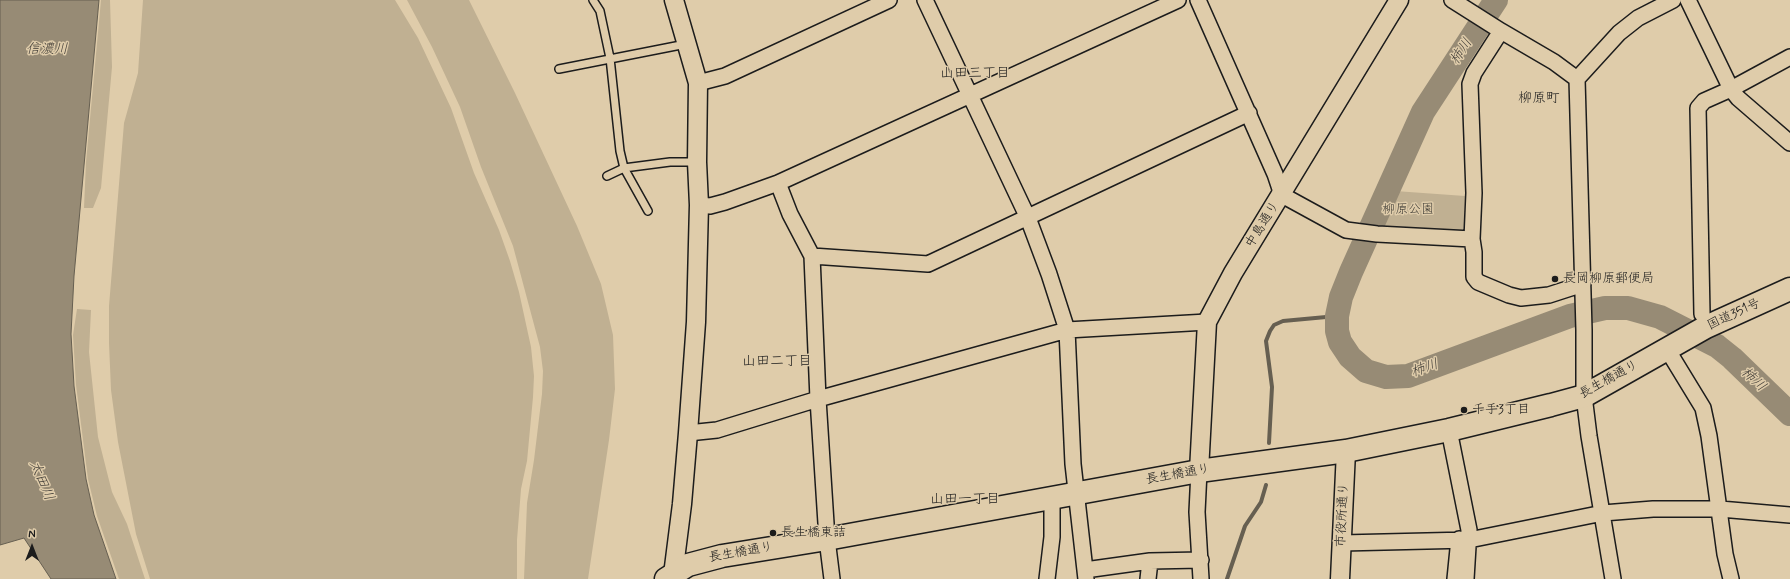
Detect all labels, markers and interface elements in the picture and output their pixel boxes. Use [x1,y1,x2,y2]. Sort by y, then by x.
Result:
water label: 柿川 [1447,36,1477,68]
water label: 信濃川 [26,42,68,58]
district label: 山田三丁目 [940,66,1010,82]
district label: 柳原町 [1518,91,1560,107]
street label: 中島通り [1243,199,1283,251]
park label: 柳原公園 [1382,202,1434,218]
place label: 長岡柳原郵便局 [1563,271,1654,287]
marker: 長岡柳原郵便局 [1550,274,1560,284]
street label: 国道351号 [1705,296,1763,334]
district label: 山田二丁目 [742,354,812,370]
water label: 柿川 [1409,356,1441,382]
street label: 長生橋通り [1577,357,1641,403]
water label: 柿川 [1737,364,1769,396]
place label: 千手3丁目 [1472,402,1530,418]
marker: 千手3丁目 [1459,405,1469,415]
water label: 太田川 [25,458,57,504]
street label: 長生橋通り [1145,462,1211,488]
street label: 市役所通り [1334,482,1352,548]
district label: 山田一丁目 [930,492,1000,508]
place label: 長生橋東詰 [781,525,846,541]
north arrow [12,527,52,567]
text: N [28,528,36,542]
marker: 長生橋東詰 [768,528,778,538]
street label: 長生橋通り [708,540,774,566]

